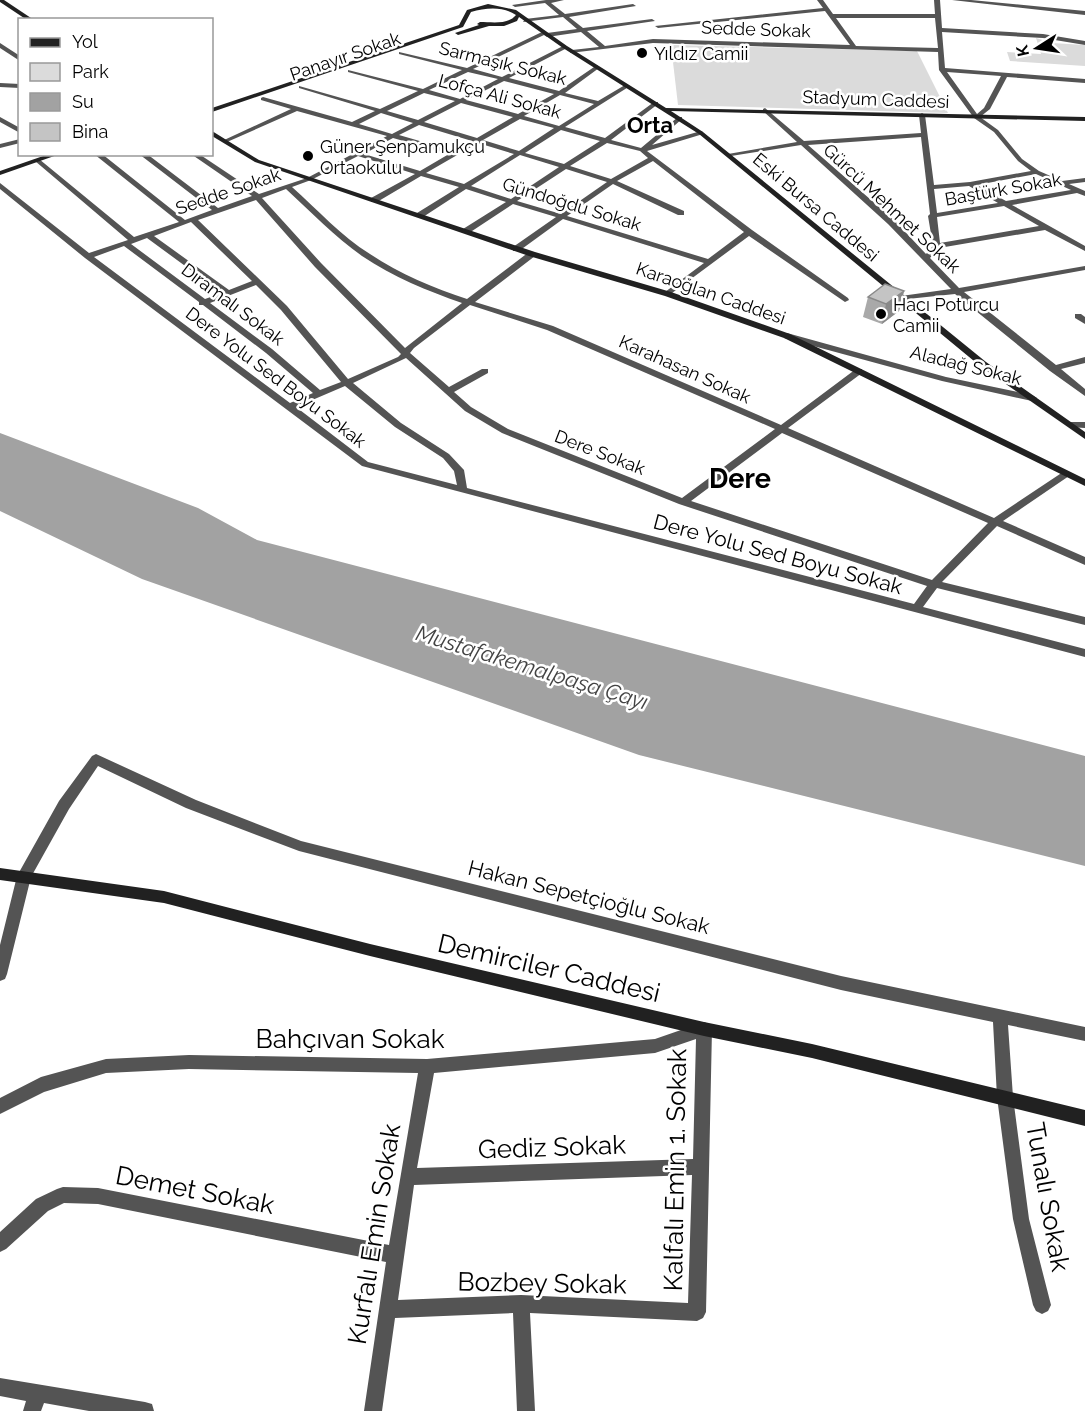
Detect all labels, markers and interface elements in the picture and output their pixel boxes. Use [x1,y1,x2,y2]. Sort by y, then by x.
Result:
street label: Sedde Sokak [701,17,812,41]
legend [18,18,213,156]
north arrow [1007,18,1067,78]
street label: Panayır Sokak [287,27,403,85]
text: Yol [72,31,98,52]
street label: Sarmaşık Sokak [437,37,569,89]
place label: Yıldız Camii [654,43,748,64]
text: K [1012,44,1033,58]
marker: Yıldız Camii [635,46,649,60]
text: Park [72,61,109,82]
street label: Lofça Ali Sokak [436,70,564,123]
street label: Stadyum Caddesi [802,86,950,112]
text: Su [72,91,94,112]
district label: Orta [627,112,673,138]
text: Bina [72,121,108,142]
place label: Güner Şenpamukçu Ortaokulu [320,136,485,178]
street label: Gürcü Mehmet Sokak [819,139,965,277]
street label: Eski Bursa Caddesi [749,148,883,266]
marker: Güner Şenpamukçu Ortaokulu [301,149,315,163]
street label: Sedde Sokak [173,163,284,219]
street label: Baştürk Sokak [943,168,1063,210]
street label: Gündoğdu Sokak [500,173,644,235]
street label: Karaoğlan Caddesi [633,258,789,328]
street label: Dıramalı Sokak [178,259,289,350]
place label: Hacı Poturcu Camii [893,294,999,336]
street label: Dere Yolu Sed Boyu Sokak [182,302,371,452]
marker: Hacı Poturcu Camii [874,307,888,321]
street label: Karahasan Sokak [616,331,754,408]
street label: Aladağ Sokak [908,341,1024,389]
street label: Dere Sokak [552,425,649,479]
district label: Dere [709,463,771,494]
street label: Dere Yolu Sed Boyu Sokak [651,509,905,599]
water label: Mustafakemalpaşa Çayı [413,619,651,715]
street label: Hakan Sepetçioğlu Sokak [466,855,712,939]
street label: Demirciler Caddesi [435,928,663,1008]
street label: Bahçıvan Sokak [256,1024,445,1054]
street label: Kalfalı Emin 1. Sokak [658,1048,692,1292]
street label: Tunalı Sokak [1020,1120,1076,1274]
street label: Kurfalı Emin Sokak [342,1121,406,1346]
street label: Gediz Sokak [477,1129,627,1165]
street label: Demet Sokak [113,1160,277,1220]
street label: Bozbey Sokak [457,1267,627,1299]

